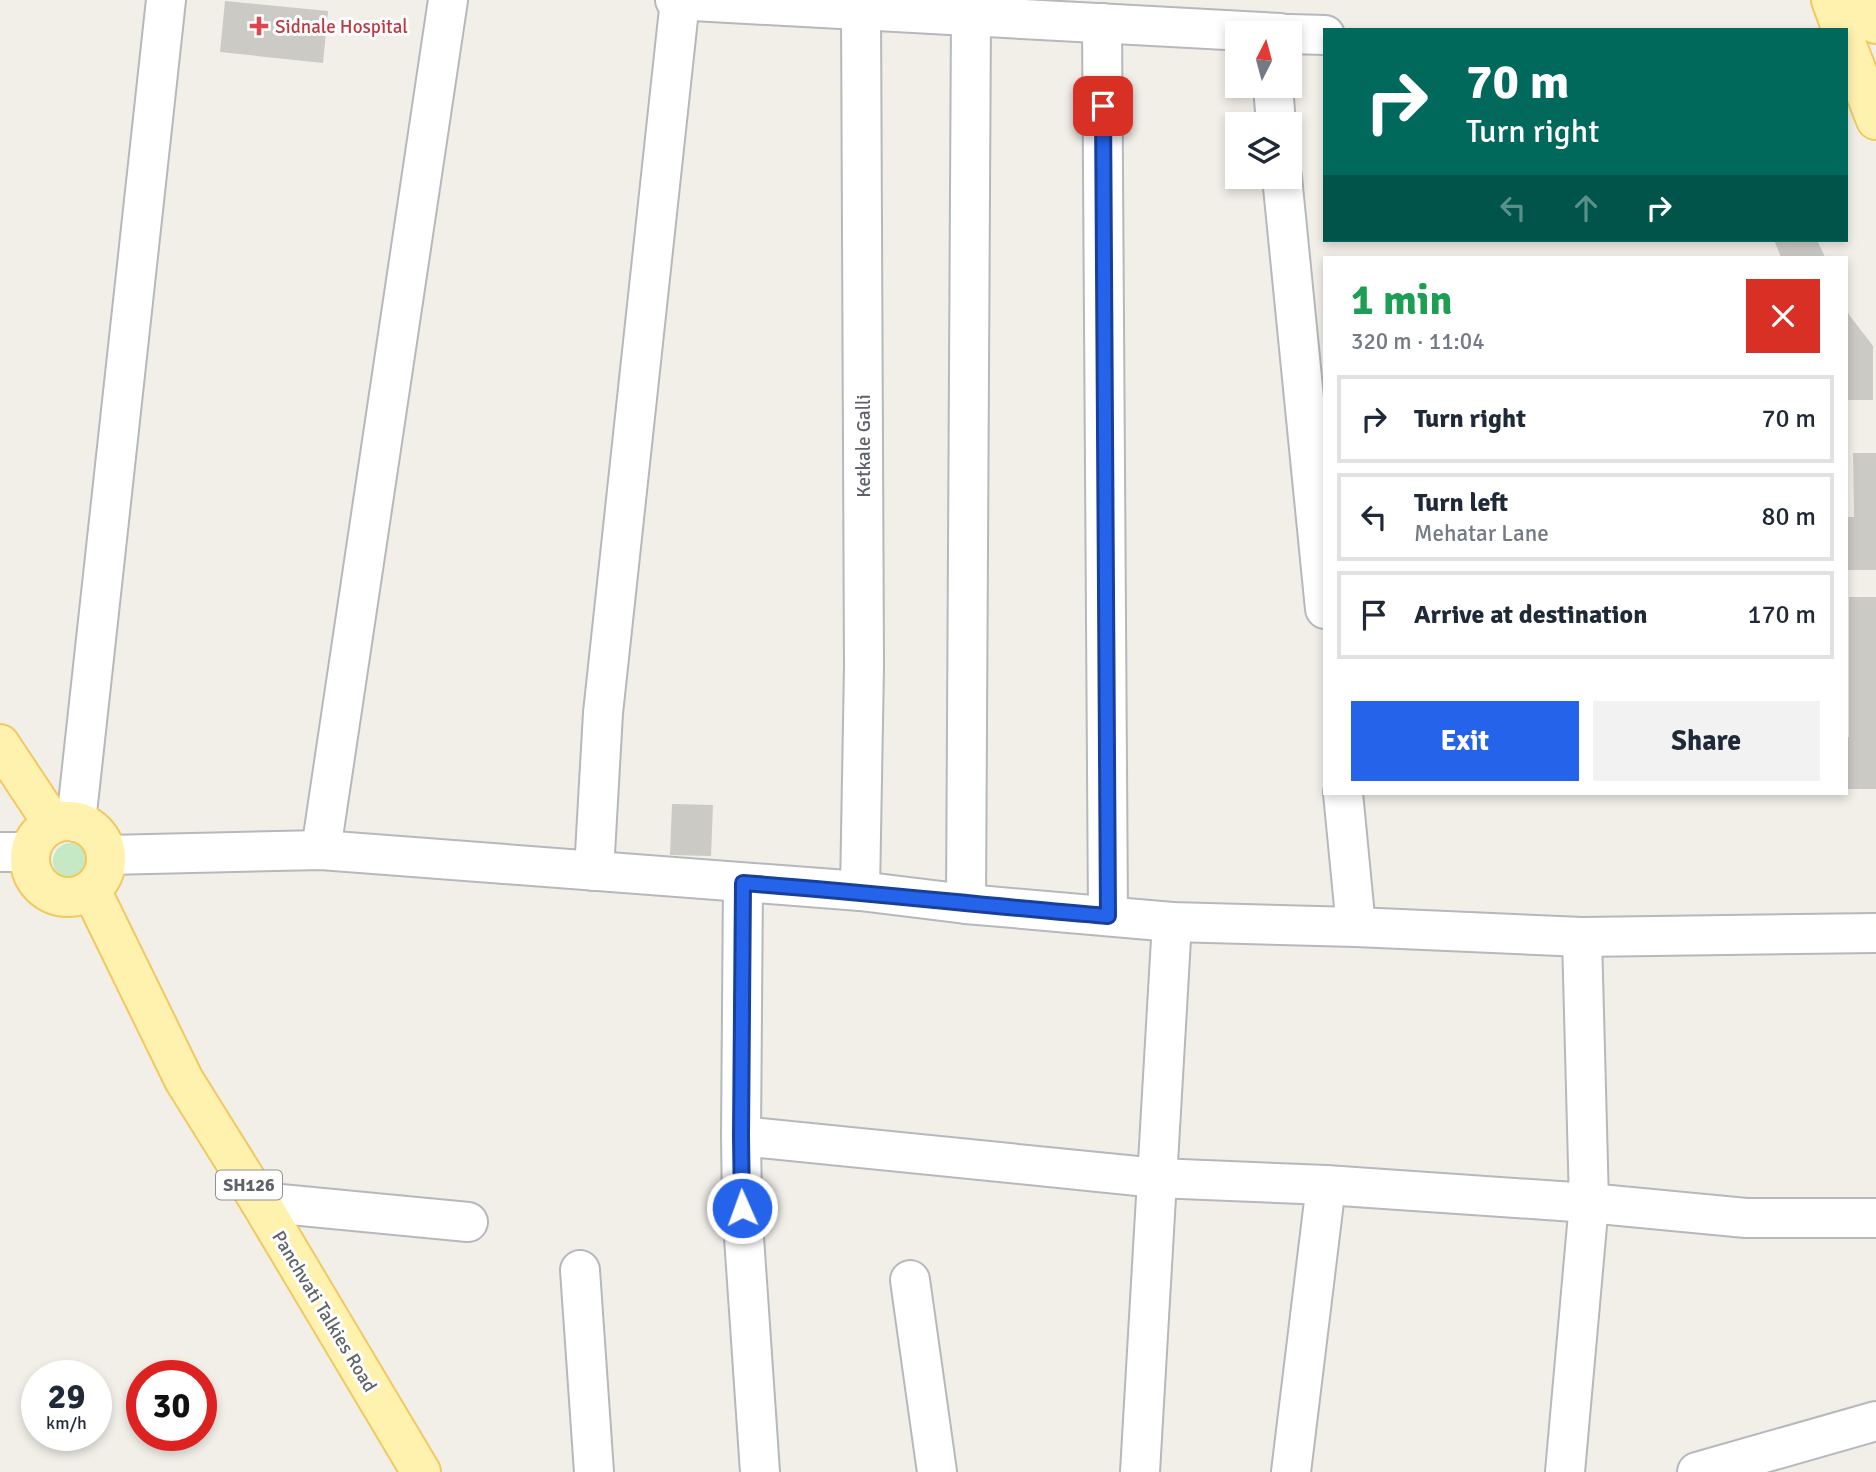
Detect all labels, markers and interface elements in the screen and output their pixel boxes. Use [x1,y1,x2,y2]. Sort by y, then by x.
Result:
place label: Sidnale Hospital [275,15,408,39]
marker: Sidnale Hospital [249,16,269,36]
north arrow [1225,21,1302,98]
map controls [1225,21,1302,189]
text: 70 m [1466,52,1569,112]
icon: right [1351,56,1442,147]
pin [1073,76,1133,136]
icon: arrive [1084,87,1122,125]
button: layers [1225,112,1302,189]
text: Turn right [1466,112,1599,151]
icon: left [1494,189,1532,227]
icon: ahead [1567,189,1605,227]
icon: right [1640,189,1678,227]
text: 1 min [1351,275,1452,326]
button: close [1746,279,1820,353]
text: 320 m · 11:04 [1351,327,1485,356]
street label: Ketkale Galli [852,394,876,498]
icon: right [1355,400,1393,438]
text: Turn right [1414,403,1526,435]
text: 70 m [1761,403,1816,435]
text: Turn left [1414,487,1508,519]
icon: left [1355,498,1393,536]
text: 80 m [1761,501,1816,533]
text: Mehatar Lane [1414,519,1549,548]
icon: arrive [1355,596,1393,634]
text: Arrive at destination [1414,599,1647,631]
text: 170 m [1747,599,1816,631]
button: Exit [1351,701,1579,781]
button: Share [1593,701,1820,781]
road number: SH126 [216,1170,282,1200]
position arrow [705,1171,779,1245]
street label: Panchvati Talkies Road [266,1226,382,1397]
speed limit sign: 30 [126,1360,217,1451]
text: 29 [48,1375,85,1418]
text: km/h [46,1412,87,1434]

